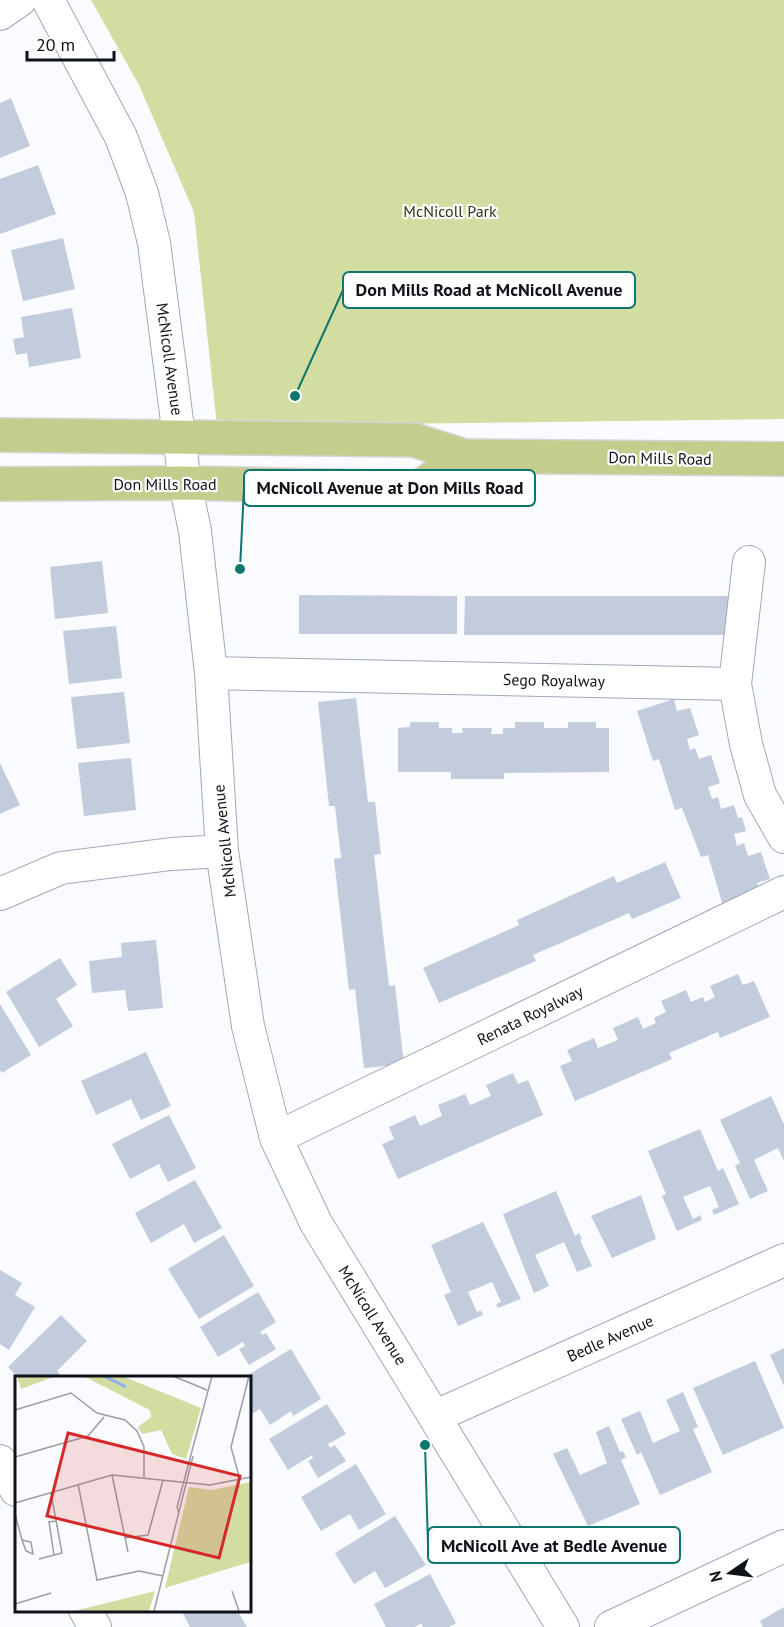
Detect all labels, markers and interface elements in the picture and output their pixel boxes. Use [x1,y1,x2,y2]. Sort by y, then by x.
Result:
scale bar [27,24,114,62]
text: 20 m [36,33,75,56]
park label: McNicoll Park [403,201,497,221]
callout: Don Mills Road at McNicoll Avenue [343,272,635,308]
text: Don Mills Road at McNicoll Avenue [356,278,622,301]
street label: McNicoll Avenue [152,301,188,417]
street label: Don Mills Road [608,447,712,469]
callout: McNicoll Avenue at Don Mills Road [244,470,535,506]
street label: Don Mills Road [113,474,217,494]
text: McNicoll Avenue at Don Mills Road [257,476,523,499]
street label: Sego Royalway [503,669,606,691]
street label: McNicoll Avenue [208,784,240,898]
street label: Renata Royalway [474,980,587,1049]
street label: McNicoll Avenue [334,1262,412,1368]
street label: Bedle Avenue [564,1310,656,1366]
inset map [15,1376,250,1612]
callout: McNicoll Ave at Bedle Avenue [428,1527,680,1563]
text: McNicoll Ave at Bedle Avenue [441,1534,667,1557]
north arrow [700,1543,760,1603]
text: N [704,1569,726,1584]

